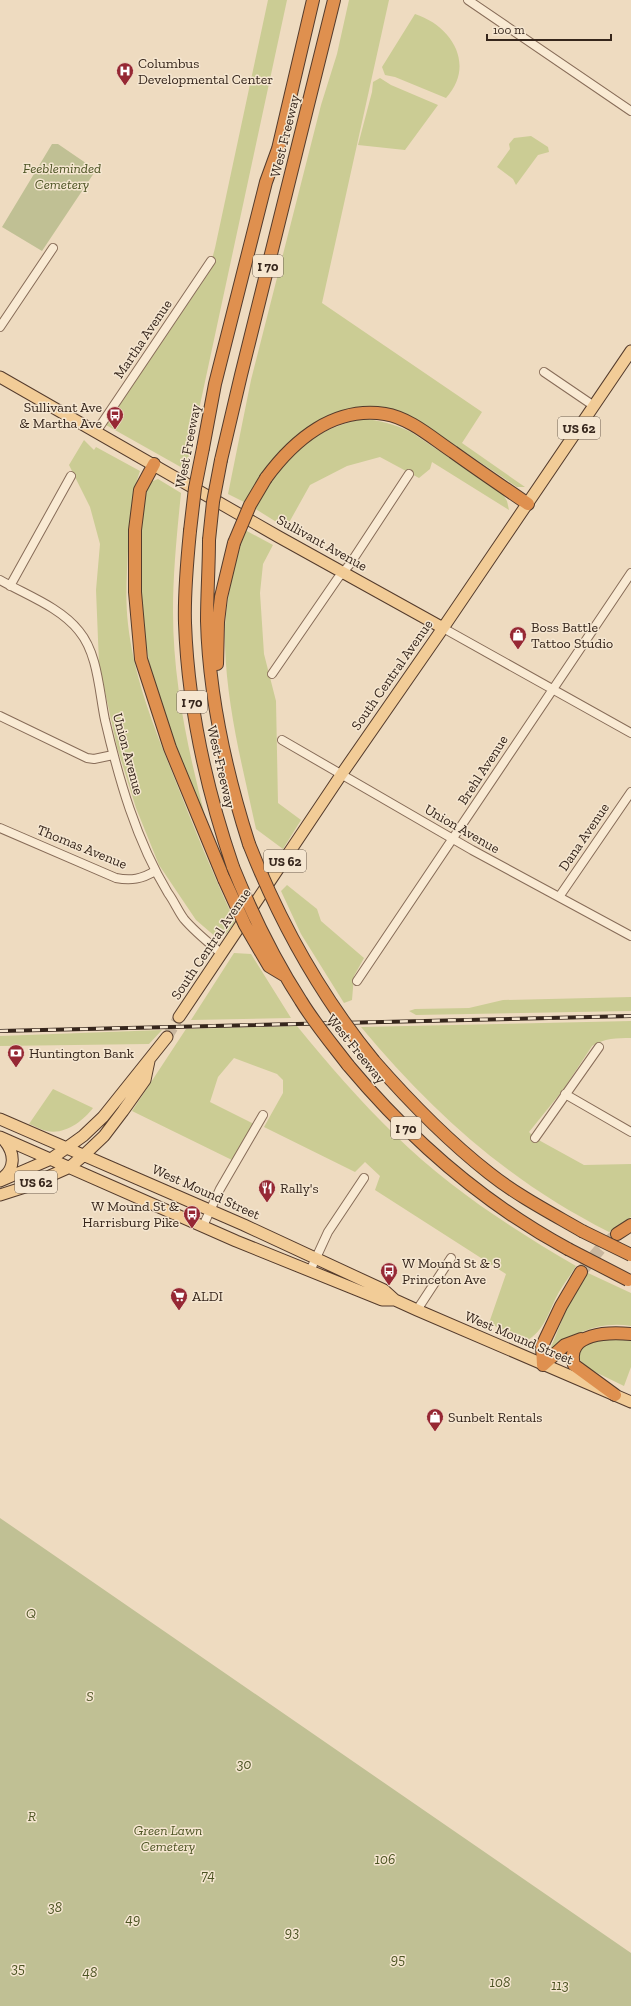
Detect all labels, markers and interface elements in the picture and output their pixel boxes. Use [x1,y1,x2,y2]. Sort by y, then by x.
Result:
scale bar [487,16,611,42]
text: 100 m [493,23,525,37]
place label: Columbus Developmental Center [138,55,273,88]
hospital icon: Columbus Developmental Center [115,61,135,86]
street label: West Freeway [267,92,304,179]
park label: Feebleminded Cemetery [23,160,101,193]
road number: I 70 [253,255,283,277]
street label: Martha Avenue [110,296,176,382]
place label: Sullivant Ave & Martha Ave [19,399,102,432]
street label: West Freeway [172,402,205,489]
bus stop icon: Sullivant Ave & Martha Ave [105,405,125,430]
road number: US 62 [558,417,600,439]
street label: Sullivant Avenue [274,511,371,575]
street label: South Central Avenue [347,616,437,733]
place label: Boss Battle Tattoo Studio [531,619,613,652]
shop icon: Boss Battle Tattoo Studio [508,625,528,650]
road number: I 70 [177,691,207,713]
street label: Union Avenue [109,711,147,797]
street label: West Freeway [203,724,239,811]
street label: Brehl Avenue [454,732,512,808]
street label: Dana Avenue [555,799,613,874]
street label: Union Avenue [421,801,503,858]
street label: Thomas Avenue [34,821,130,873]
road number: US 62 [264,850,306,872]
street label: South Central Avenue [167,885,255,1003]
street label: West Freeway [323,1011,390,1088]
bank icon: Huntington Bank [6,1043,26,1068]
place label: Huntington Bank [29,1045,135,1062]
road number: I 70 [391,1117,421,1139]
street label: West Mound Street [149,1161,263,1224]
road number: US 62 [15,1171,57,1193]
restaurant icon: Rally's [257,1178,277,1203]
place label: Rally's [280,1180,319,1197]
place label: W Mound St & Harrisburg Pike [82,1198,179,1231]
bus stop icon: W Mound St & Harrisburg Pike [182,1204,202,1229]
place label: W Mound St & S Princeton Ave [402,1255,500,1288]
bus stop icon: W Mound St & S Princeton Ave [379,1261,399,1286]
supermarket icon: ALDI [169,1286,189,1311]
place label: ALDI [192,1288,223,1305]
street label: West Mound Street [462,1307,577,1369]
shop icon: Sunbelt Rentals [425,1407,445,1432]
place label: Sunbelt Rentals [448,1409,542,1426]
park label: Q [26,1605,36,1622]
park label: S [86,1688,94,1705]
park label: 30 [237,1756,252,1773]
park label: R [28,1808,36,1825]
park label: Green Lawn Cemetery [134,1822,202,1855]
park label: 106 [375,1851,395,1868]
park label: 74 [201,1867,215,1884]
park label: 38 [48,1899,62,1916]
park label: 49 [126,1911,140,1928]
park label: 93 [285,1924,299,1941]
park label: 95 [391,1951,405,1968]
park label: 35 [11,1960,25,1977]
park label: 48 [83,1964,97,1981]
park label: 108 [490,1974,510,1991]
park label: 113 [551,1977,569,1994]

